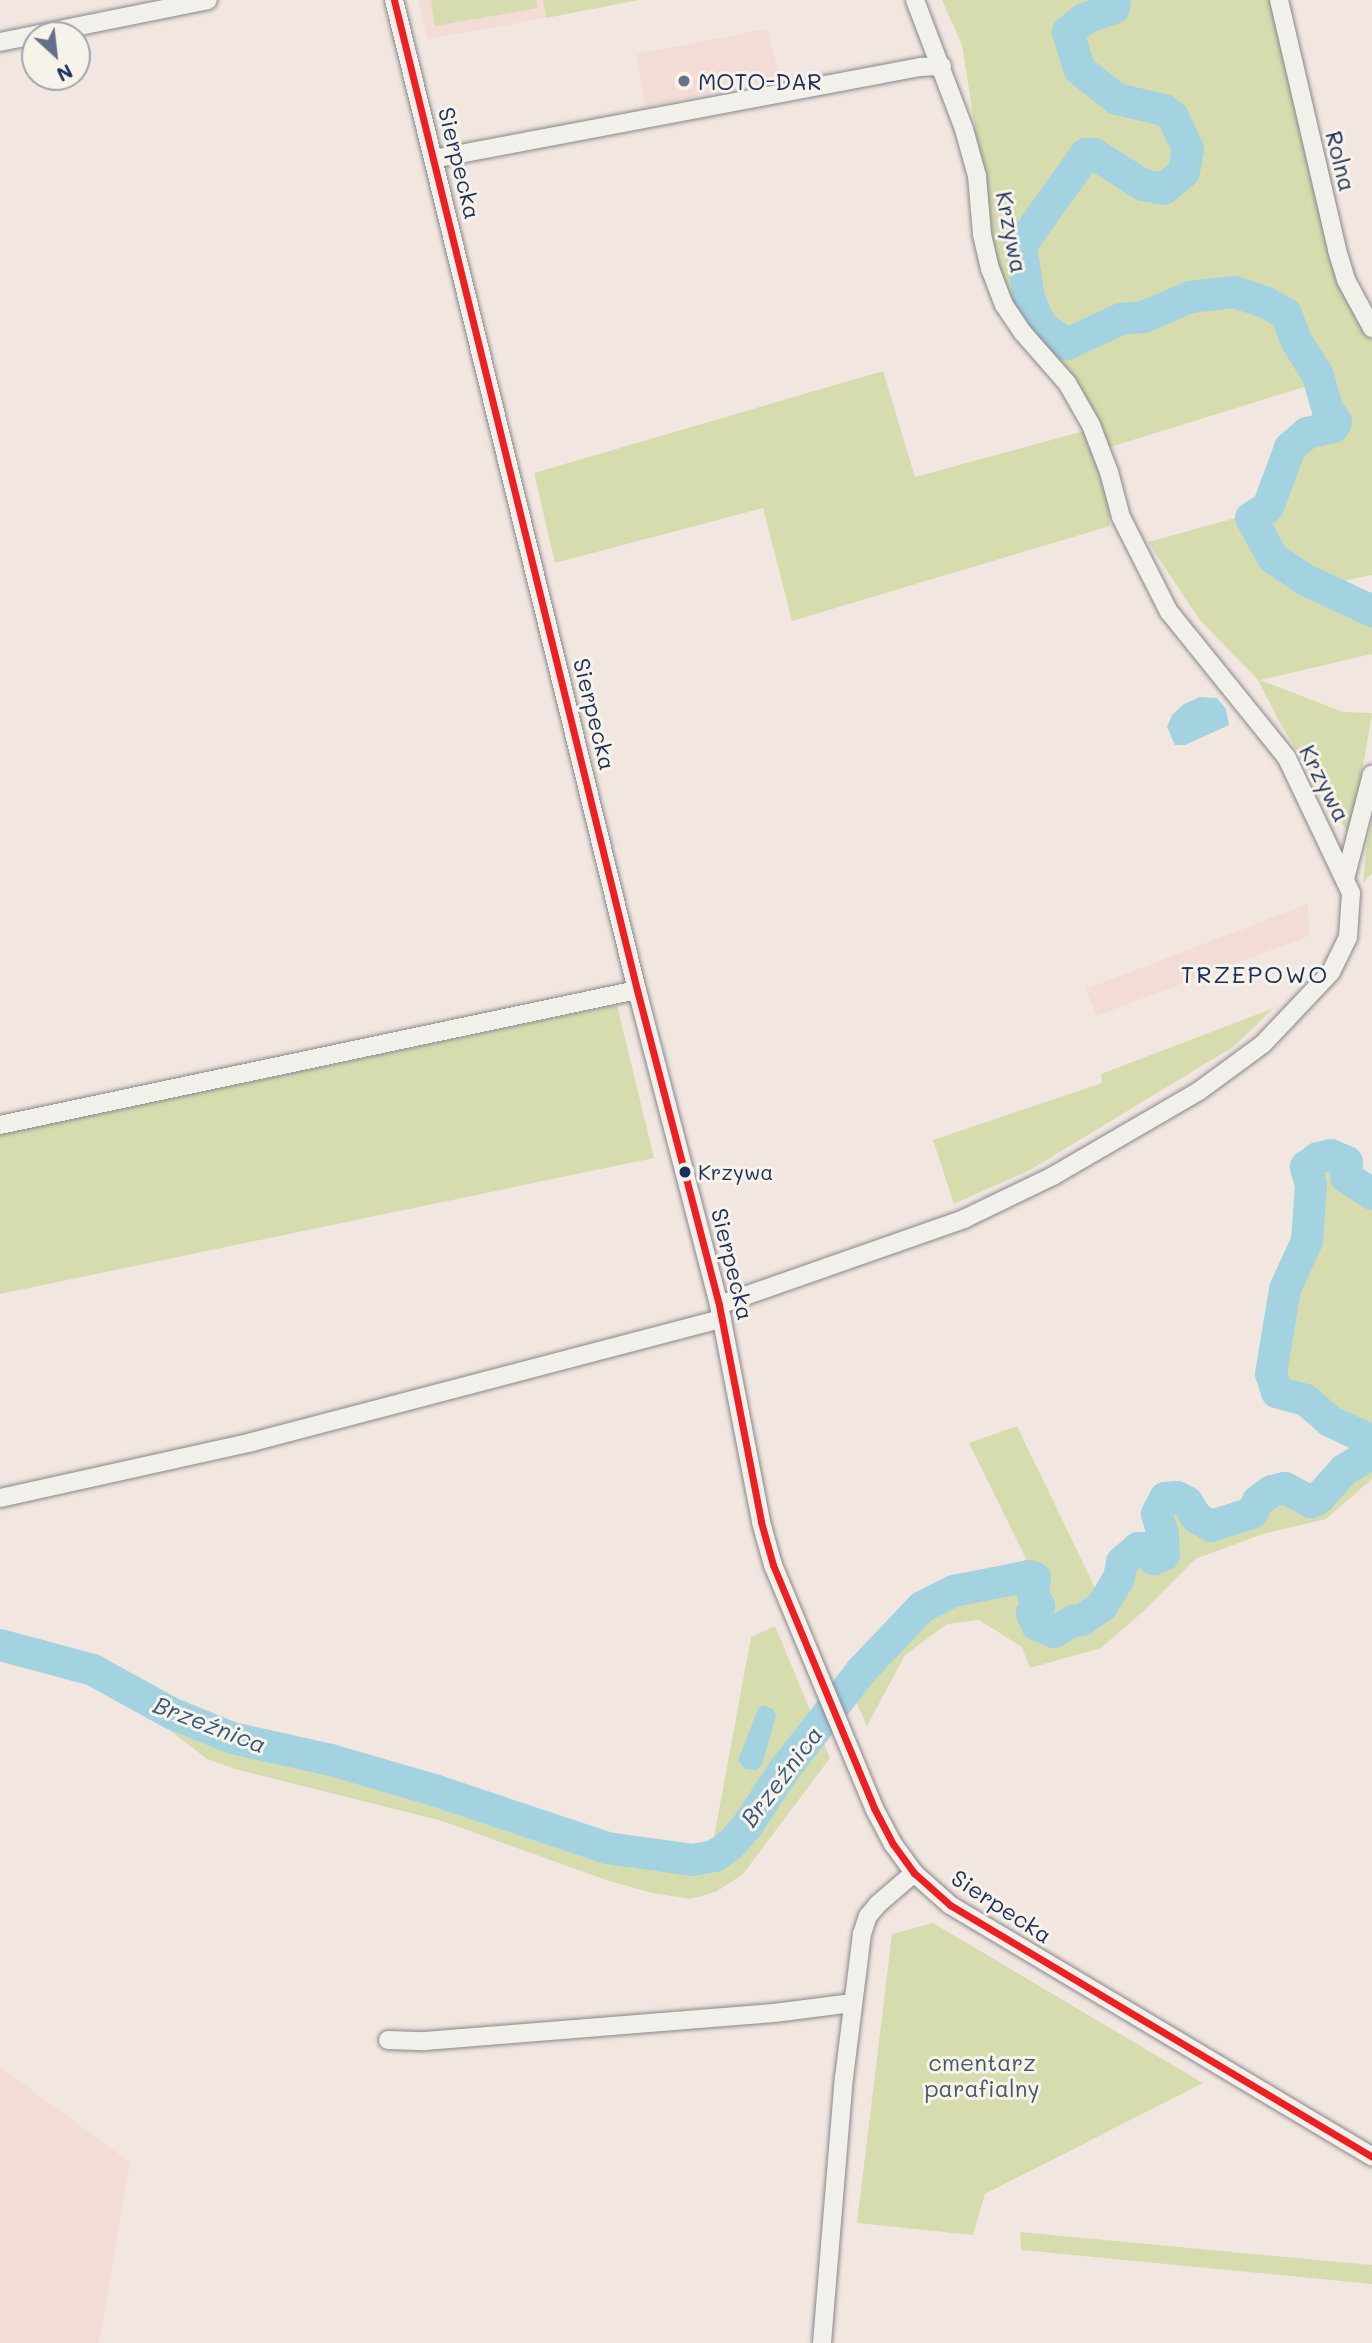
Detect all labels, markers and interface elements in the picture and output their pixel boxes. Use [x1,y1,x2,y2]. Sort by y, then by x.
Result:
north arrow [21,21,91,91]
text: N [53,59,77,88]
place label: MOTO-DAR [698,67,822,95]
marker: MOTO-DAR [676,73,692,89]
street label: Sierpecka [433,104,487,222]
street label: Rolna [1320,128,1362,194]
street label: Krzywa [991,189,1033,275]
street label: Sierpecka [568,655,622,773]
street label: Krzywa [1294,740,1356,826]
district label: TRZEPOWO [1182,960,1328,988]
place label: Krzywa [698,1159,773,1185]
marker: Krzywa [678,1165,692,1179]
street label: Sierpecka [706,1205,760,1323]
water label: Brzeźnica [150,1689,270,1759]
water label: Brzeźnica [734,1720,828,1832]
street label: Sierpecka [947,1863,1057,1949]
park label: cmentarz parafialny [924,2048,1040,2102]

